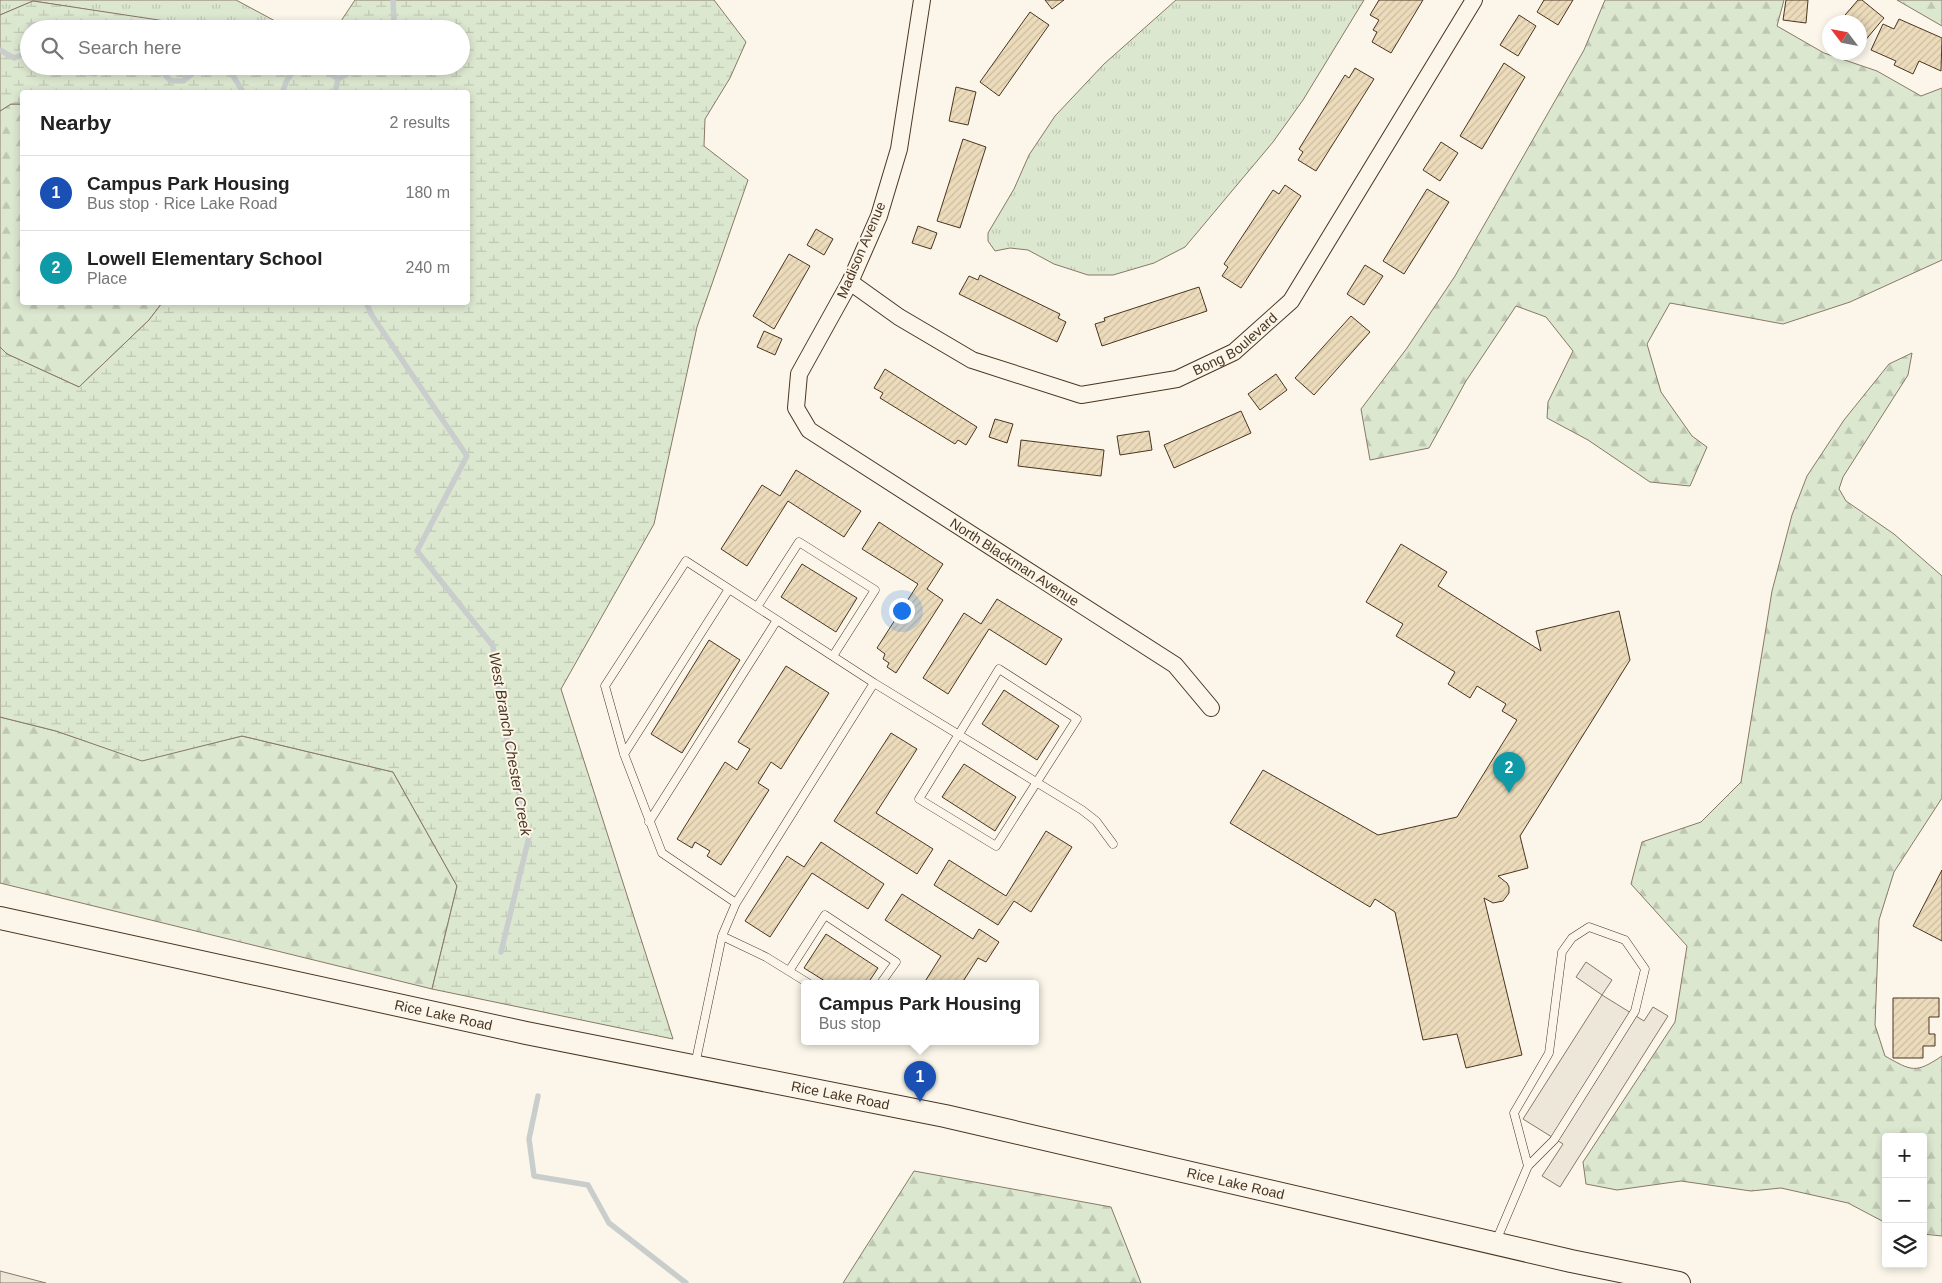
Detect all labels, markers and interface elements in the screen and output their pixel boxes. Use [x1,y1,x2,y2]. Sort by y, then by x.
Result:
north arrow [1822,15,1867,60]
search box [20,20,470,75]
icon: search [38,34,66,62]
text: Search here [78,37,182,58]
text: Nearby [40,111,111,134]
text: 2 results [390,114,450,131]
text: Campus Park Housing [87,173,290,194]
text: 1 [52,184,60,201]
text: 180 m [406,184,450,201]
text: Bus stop · Rice Lake Road [87,195,277,212]
street label: Madison Avenue [833,199,889,301]
text: Lowell Elementary School [87,248,322,269]
text: 2 [52,259,60,276]
text: 240 m [406,259,450,276]
text: Place [87,270,127,287]
street label: Bong Boulevard [1190,309,1280,378]
street label: North Blackman Avenue [947,515,1082,609]
your location [889,598,915,624]
water label: West Branch Chester Creek [486,651,535,839]
pin: 2 [1493,752,1525,793]
popup [801,980,1039,1045]
text: Campus Park Housing [819,993,1021,1014]
street label: Rice Lake Road [393,997,494,1033]
text: Bus stop [819,1015,881,1032]
pin: 1 [904,1061,936,1102]
street label: Rice Lake Road [790,1078,891,1113]
map controls [1882,1133,1927,1268]
button: + [1882,1133,1927,1178]
street label: Rice Lake Road [1185,1164,1286,1202]
button: − [1882,1178,1927,1223]
button: layers [1882,1223,1927,1268]

